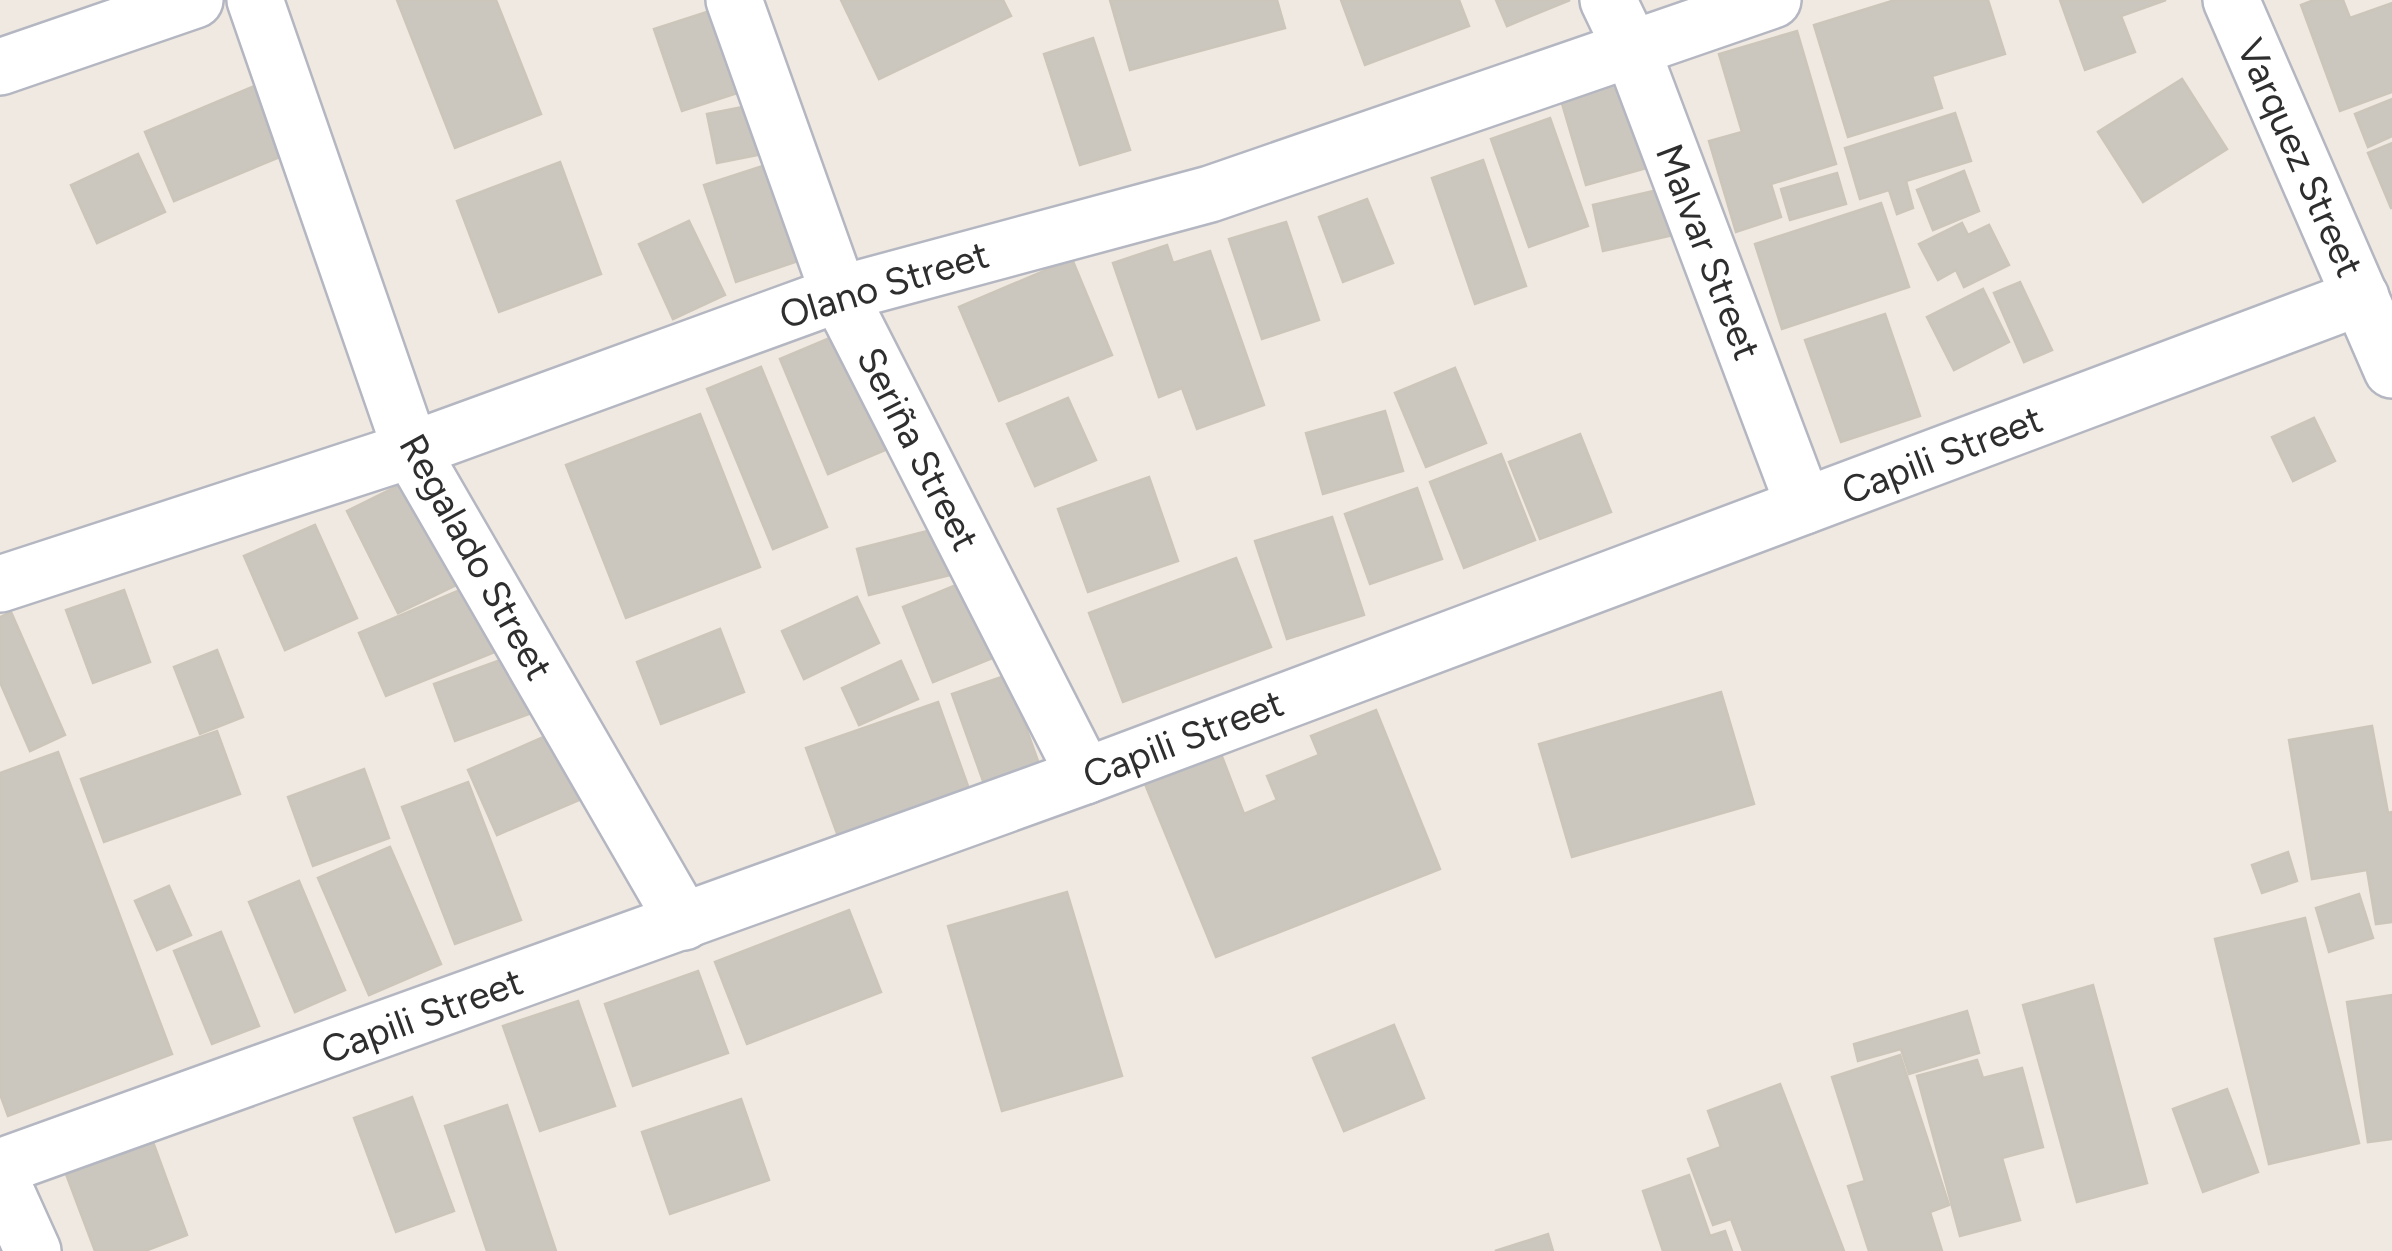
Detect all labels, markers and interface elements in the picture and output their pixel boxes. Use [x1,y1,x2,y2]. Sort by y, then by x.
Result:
street label: Varquez Street [2227,32,2373,284]
street label: Malvar Street [1646,138,1770,366]
street label: Olano Street [774,231,994,339]
street label: Seriña Street [847,340,989,558]
street label: Capili Street [1835,396,2049,514]
street label: Regalado Street [389,426,563,688]
street label: Capili Street [1076,680,1290,798]
street label: Capili Street [315,958,529,1074]

